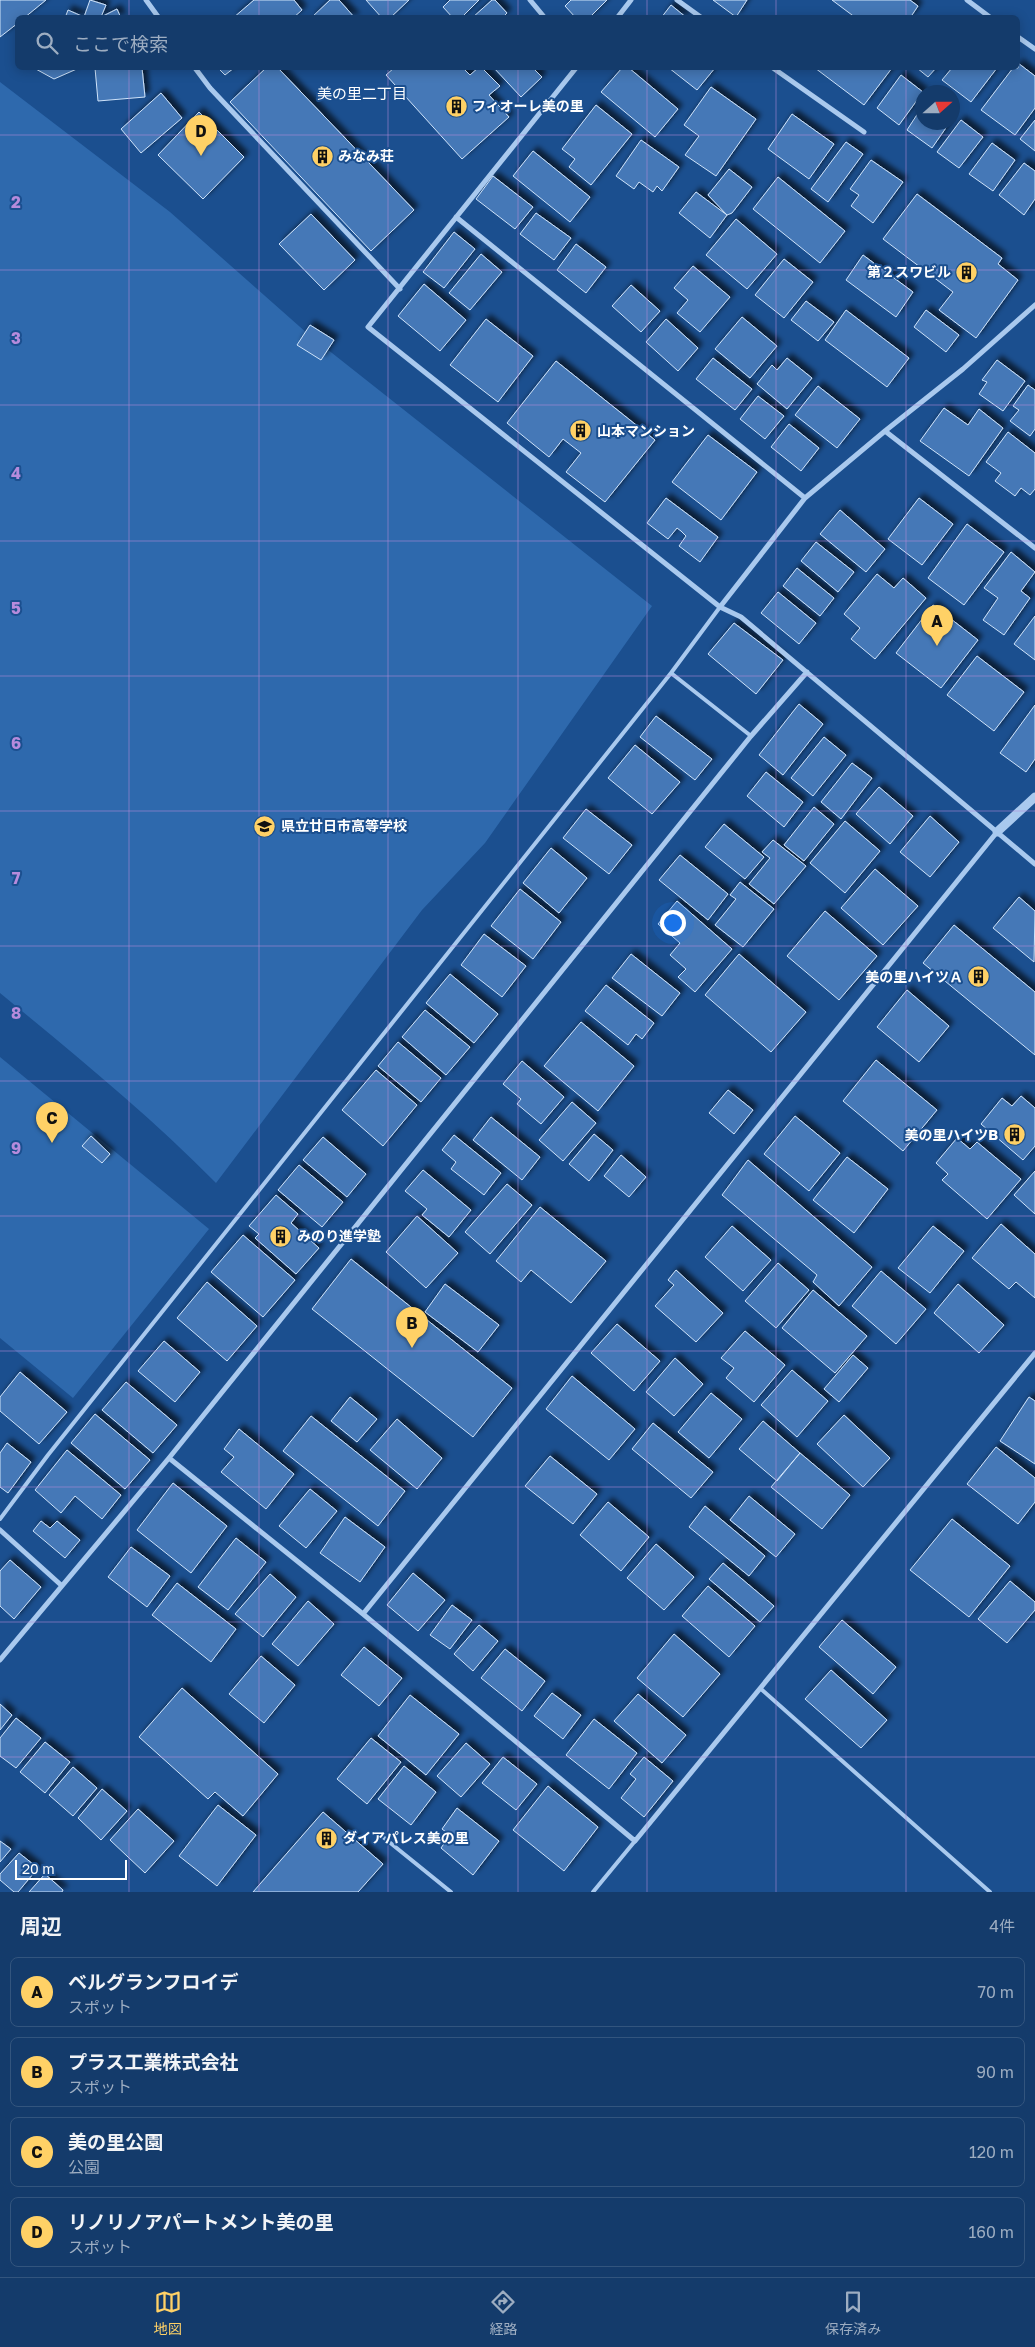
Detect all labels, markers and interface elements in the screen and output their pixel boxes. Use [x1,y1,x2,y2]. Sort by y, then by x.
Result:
search box [15,15,1020,70]
icon: search [33,29,61,57]
text: ここで検索 [73,32,168,55]
district label: 美の里二丁目 [317,84,407,102]
north arrow [915,85,960,130]
building icon: フィオーレ美の里 [444,94,468,118]
place label: フィオーレ美の里 [472,97,584,114]
pin: D [185,115,217,156]
building icon: みなみ荘 [310,144,334,168]
place label: みなみ荘 [338,147,394,164]
text: 2 [11,192,21,212]
building icon: 第２スワビル [955,260,979,284]
place label: 第２スワビル [867,263,951,280]
text: 3 [11,328,21,348]
building icon: 山本マンション [569,419,593,443]
place label: 山本マンション [597,422,695,439]
text: 4 [11,463,21,483]
text: 5 [11,598,21,618]
pin: A [921,605,953,646]
text: 6 [11,733,21,753]
school or university icon: 県立廿日市高等学校 [253,814,277,838]
place label: 県立廿日市高等学校 [281,817,407,834]
text: 7 [12,868,21,888]
your location [660,910,686,936]
building icon: 美の里ハイツＡ [967,965,991,989]
place label: 美の里ハイツＡ [865,968,963,985]
text: 8 [11,1003,21,1023]
pin: C [36,1102,68,1143]
building icon: 美の里ハイツB [1002,1123,1026,1147]
place label: 美の里ハイツB [904,1126,998,1143]
text: 9 [11,1138,21,1158]
building icon: みのり進学塾 [269,1224,293,1248]
place label: みのり進学塾 [297,1227,381,1244]
pin: B [396,1307,428,1348]
building icon: ダイアパレス美の里 [315,1826,339,1850]
place label: ダイアパレス美の里 [343,1829,469,1846]
scale bar [15,1857,128,1880]
text: 20 m [22,1860,55,1877]
text: 周辺 [20,1913,62,1939]
text: 4件 [989,1916,1015,1936]
text: ベルグランフロイデ [68,1970,238,1993]
text: A [31,1982,43,2002]
text: 70 m [977,1982,1014,2002]
text: スポット [68,1997,132,2017]
text: プラス工業株式会社 [68,2050,239,2073]
text: B [31,2062,43,2082]
text: 90 m [976,2062,1014,2082]
text: スポット [68,2077,132,2097]
text: 美の里公園 [68,2130,163,2153]
text: C [31,2142,43,2162]
text: 120 m [969,2142,1014,2162]
text: 公園 [68,2157,100,2177]
text: リノリノアパートメント美の里 [68,2210,334,2233]
text: D [31,2222,43,2242]
text: 160 m [968,2222,1014,2242]
text: スポット [68,2237,132,2257]
tab: 地図 [154,2288,182,2338]
tab: 経路 [489,2288,517,2338]
tab: 保存済み [825,2288,881,2338]

